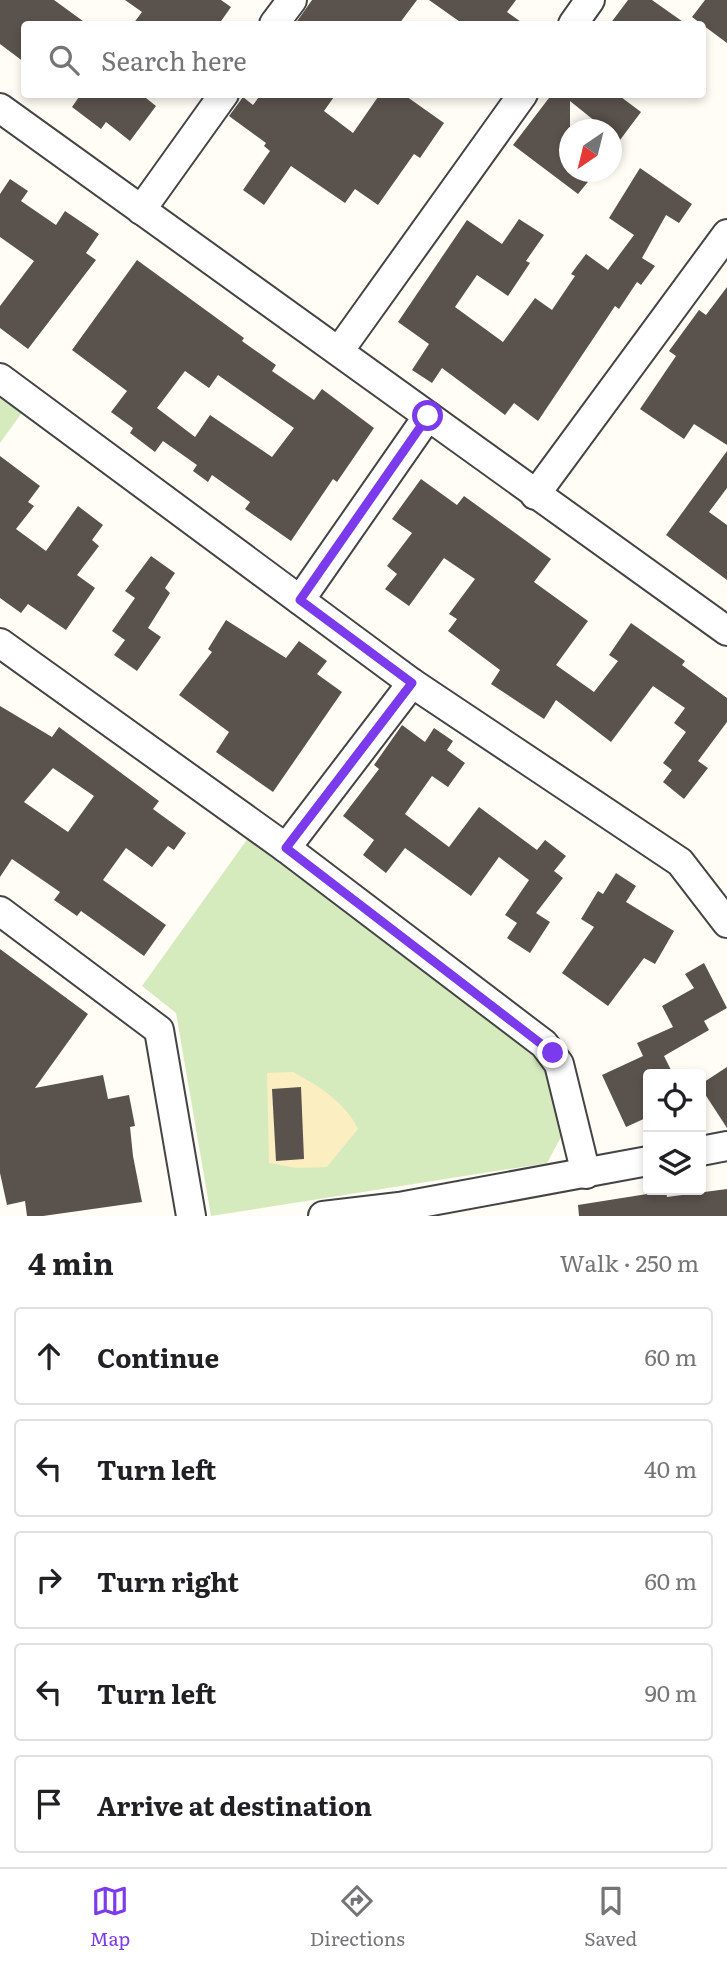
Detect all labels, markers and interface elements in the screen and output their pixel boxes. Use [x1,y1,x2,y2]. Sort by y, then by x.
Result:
search box [21,21,706,98]
text: Search here [101,40,247,79]
icon: search [45,41,83,79]
north arrow [559,119,622,182]
route start [412,400,443,431]
route end [537,1037,568,1068]
map controls [643,1069,706,1195]
button: locate [643,1069,706,1132]
button: layers [643,1132,706,1195]
text: 4 min [28,1240,114,1284]
text: Walk · 250 m [560,1245,699,1279]
icon: ahead [30,1337,68,1375]
text: Continue [97,1337,219,1376]
text: 60 m [644,1339,697,1373]
icon: left [30,1449,68,1487]
text: Turn left [97,1449,216,1488]
text: 40 m [644,1451,697,1485]
icon: right [30,1561,68,1599]
text: Turn right [97,1561,239,1600]
text: 60 m [644,1563,697,1597]
icon: left [30,1673,68,1711]
text: Turn left [97,1673,216,1712]
text: 90 m [645,1675,697,1709]
icon: arrive [30,1785,68,1823]
text: Arrive at destination [97,1785,372,1824]
tab: Map [90,1882,130,1952]
tab: Directions [310,1882,405,1952]
tab: Saved [584,1882,637,1952]

